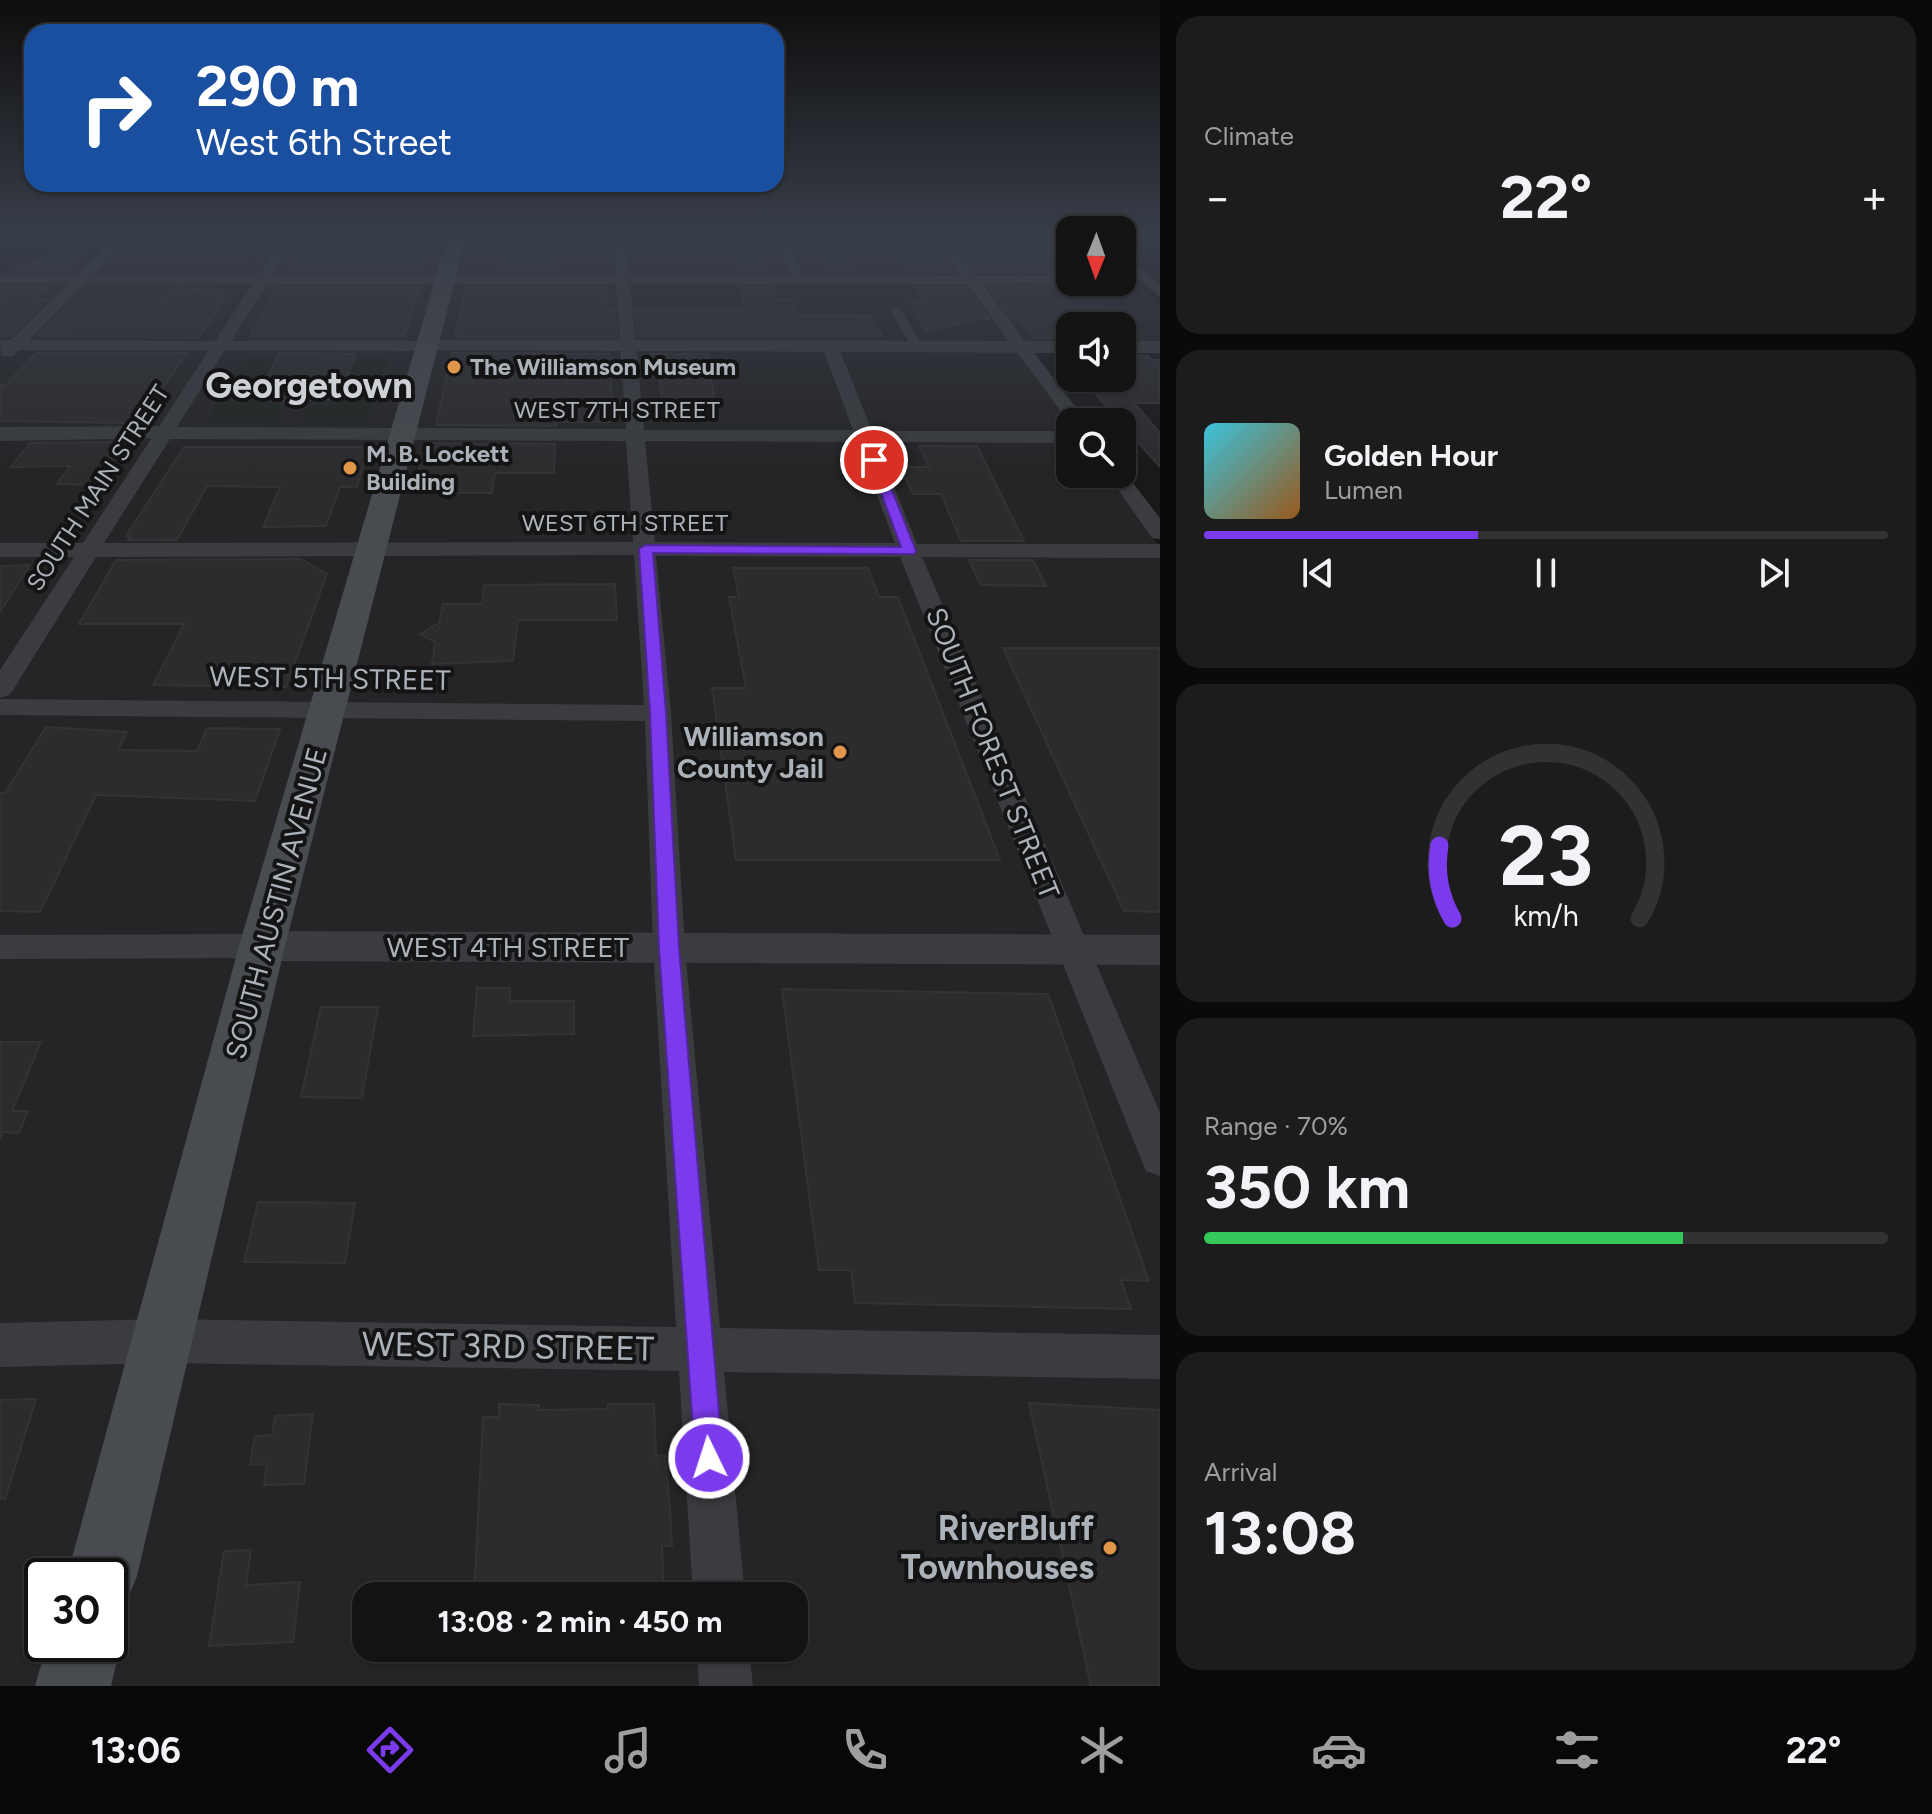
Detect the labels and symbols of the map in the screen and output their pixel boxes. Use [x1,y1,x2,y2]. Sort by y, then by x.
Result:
north arrow [1056,216,1136,296]
place label: The Williamson Museum [470,352,736,381]
marker: The Williamson Museum [445,358,463,376]
district label: Georgetown [205,364,413,407]
street label: SOUTH MAIN STREET [20,379,175,596]
street label: WEST 7TH STREET [514,395,720,424]
pin [840,426,908,494]
place label: M. B. Lockett Building [366,439,509,496]
marker: M. B. Lockett Building [341,459,359,477]
street label: WEST 6TH STREET [522,508,728,537]
street label: SOUTH FOREST STREET [919,602,1067,904]
street label: WEST 5TH STREET [209,659,451,697]
place label: Williamson County Jail [677,719,824,785]
street label: SOUTH AUSTIN AVENUE [218,743,334,1063]
marker: Williamson County Jail [831,743,849,761]
street label: WEST 4TH STREET [387,930,630,964]
street label: WEST 3RD STREET [361,1323,655,1370]
position arrow [667,1416,751,1500]
place label: RiverBluff Townhouses [901,1508,1095,1588]
marker: RiverBluff Townhouses [1101,1539,1119,1557]
speed limit sign: 30 [24,1558,128,1662]

